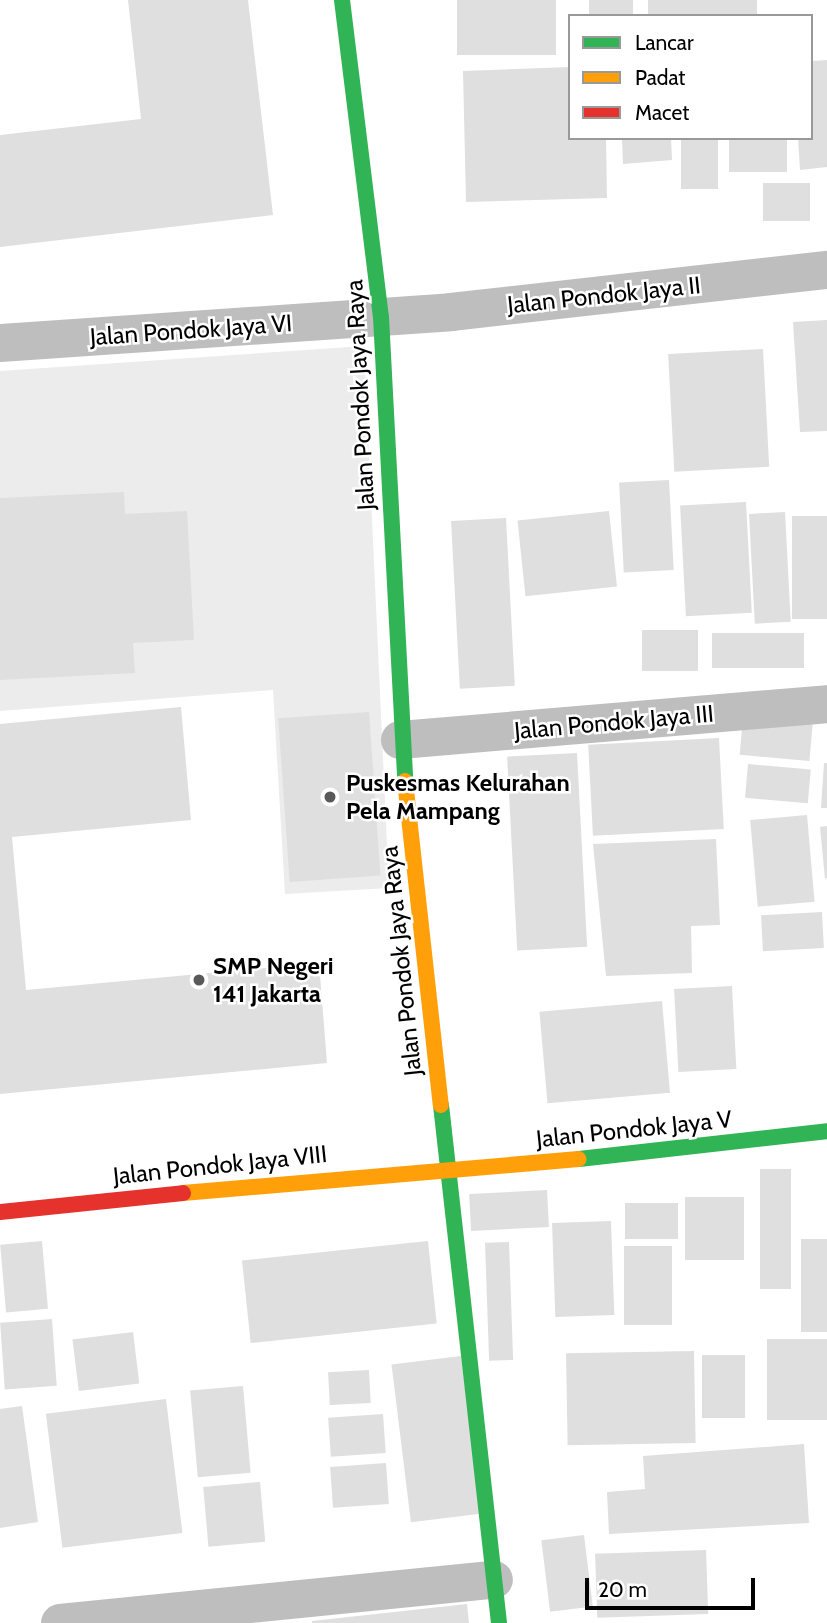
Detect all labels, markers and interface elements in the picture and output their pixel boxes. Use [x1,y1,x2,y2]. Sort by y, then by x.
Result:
legend [568,14,813,140]
text: Lancar [635,30,694,55]
text: Padat [635,65,685,90]
text: Macet [635,100,689,125]
street label: Jalan Pondok Jaya II [506,271,702,319]
street label: Jalan Pondok Jaya Raya [340,279,380,511]
street label: Jalan Pondok Jaya VI [89,309,293,351]
street label: Jalan Pondok Jaya III [513,699,715,745]
place label: Puskesmas Kelurahan Pela Mampang [346,769,570,825]
marker: Puskesmas Kelurahan Pela Mampang [320,787,340,807]
street label: Jalan Pondok Jaya Raya [375,845,427,1077]
place label: SMP Negeri 141 Jakarta [213,952,333,1008]
marker: SMP Negeri 141 Jakarta [191,972,207,988]
street label: Jalan Pondok Jaya V [535,1104,733,1154]
street label: Jalan Pondok Jaya VIII [112,1139,328,1191]
scale bar [589,1564,759,1608]
text: 20 m [598,1577,647,1602]

